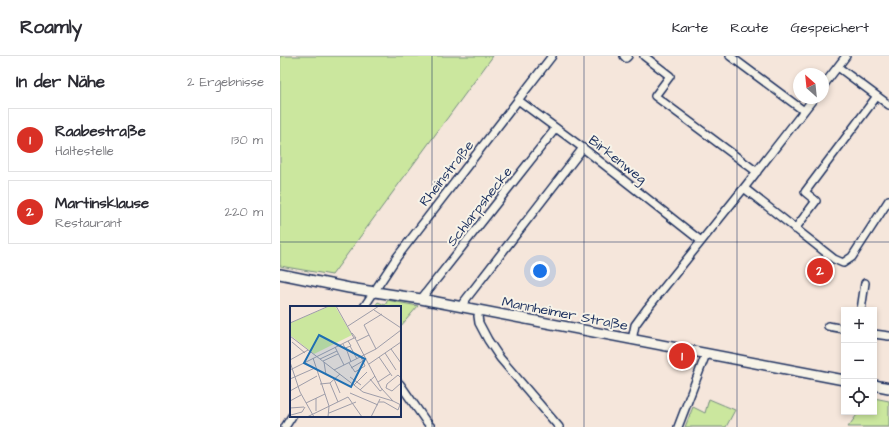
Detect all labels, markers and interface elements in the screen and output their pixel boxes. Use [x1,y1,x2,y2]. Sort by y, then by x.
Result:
text: Roamly [20,14,82,41]
text: Karte [672,18,708,38]
text: Route [730,18,768,38]
text: Gespeichert [790,18,869,38]
north arrow [793,68,829,104]
text: In der Nähe [16,70,105,94]
text: 2 Ergebnisse [187,73,264,91]
text: Raabestraße [55,121,146,142]
text: 1 [29,131,31,149]
text: 130 m [231,131,263,149]
street label: Birkenweg [584,131,651,189]
street label: Rheinstraße [415,136,479,211]
text: Haltestelle [55,142,114,160]
street label: Schlarpshecke [442,162,518,251]
text: Martinsklause [55,193,149,214]
text: 2 [26,203,34,221]
text: 220 m [225,203,263,221]
text: Restaurant [55,214,122,232]
pin: 2 [807,256,833,286]
your location [530,261,550,281]
street label: Mannheimer Straße [500,292,630,336]
inset map [290,306,401,417]
map controls [841,307,877,415]
button: + [841,307,877,343]
pin: 1 [669,341,695,371]
button: − [841,343,877,379]
button: locate [841,379,877,415]

